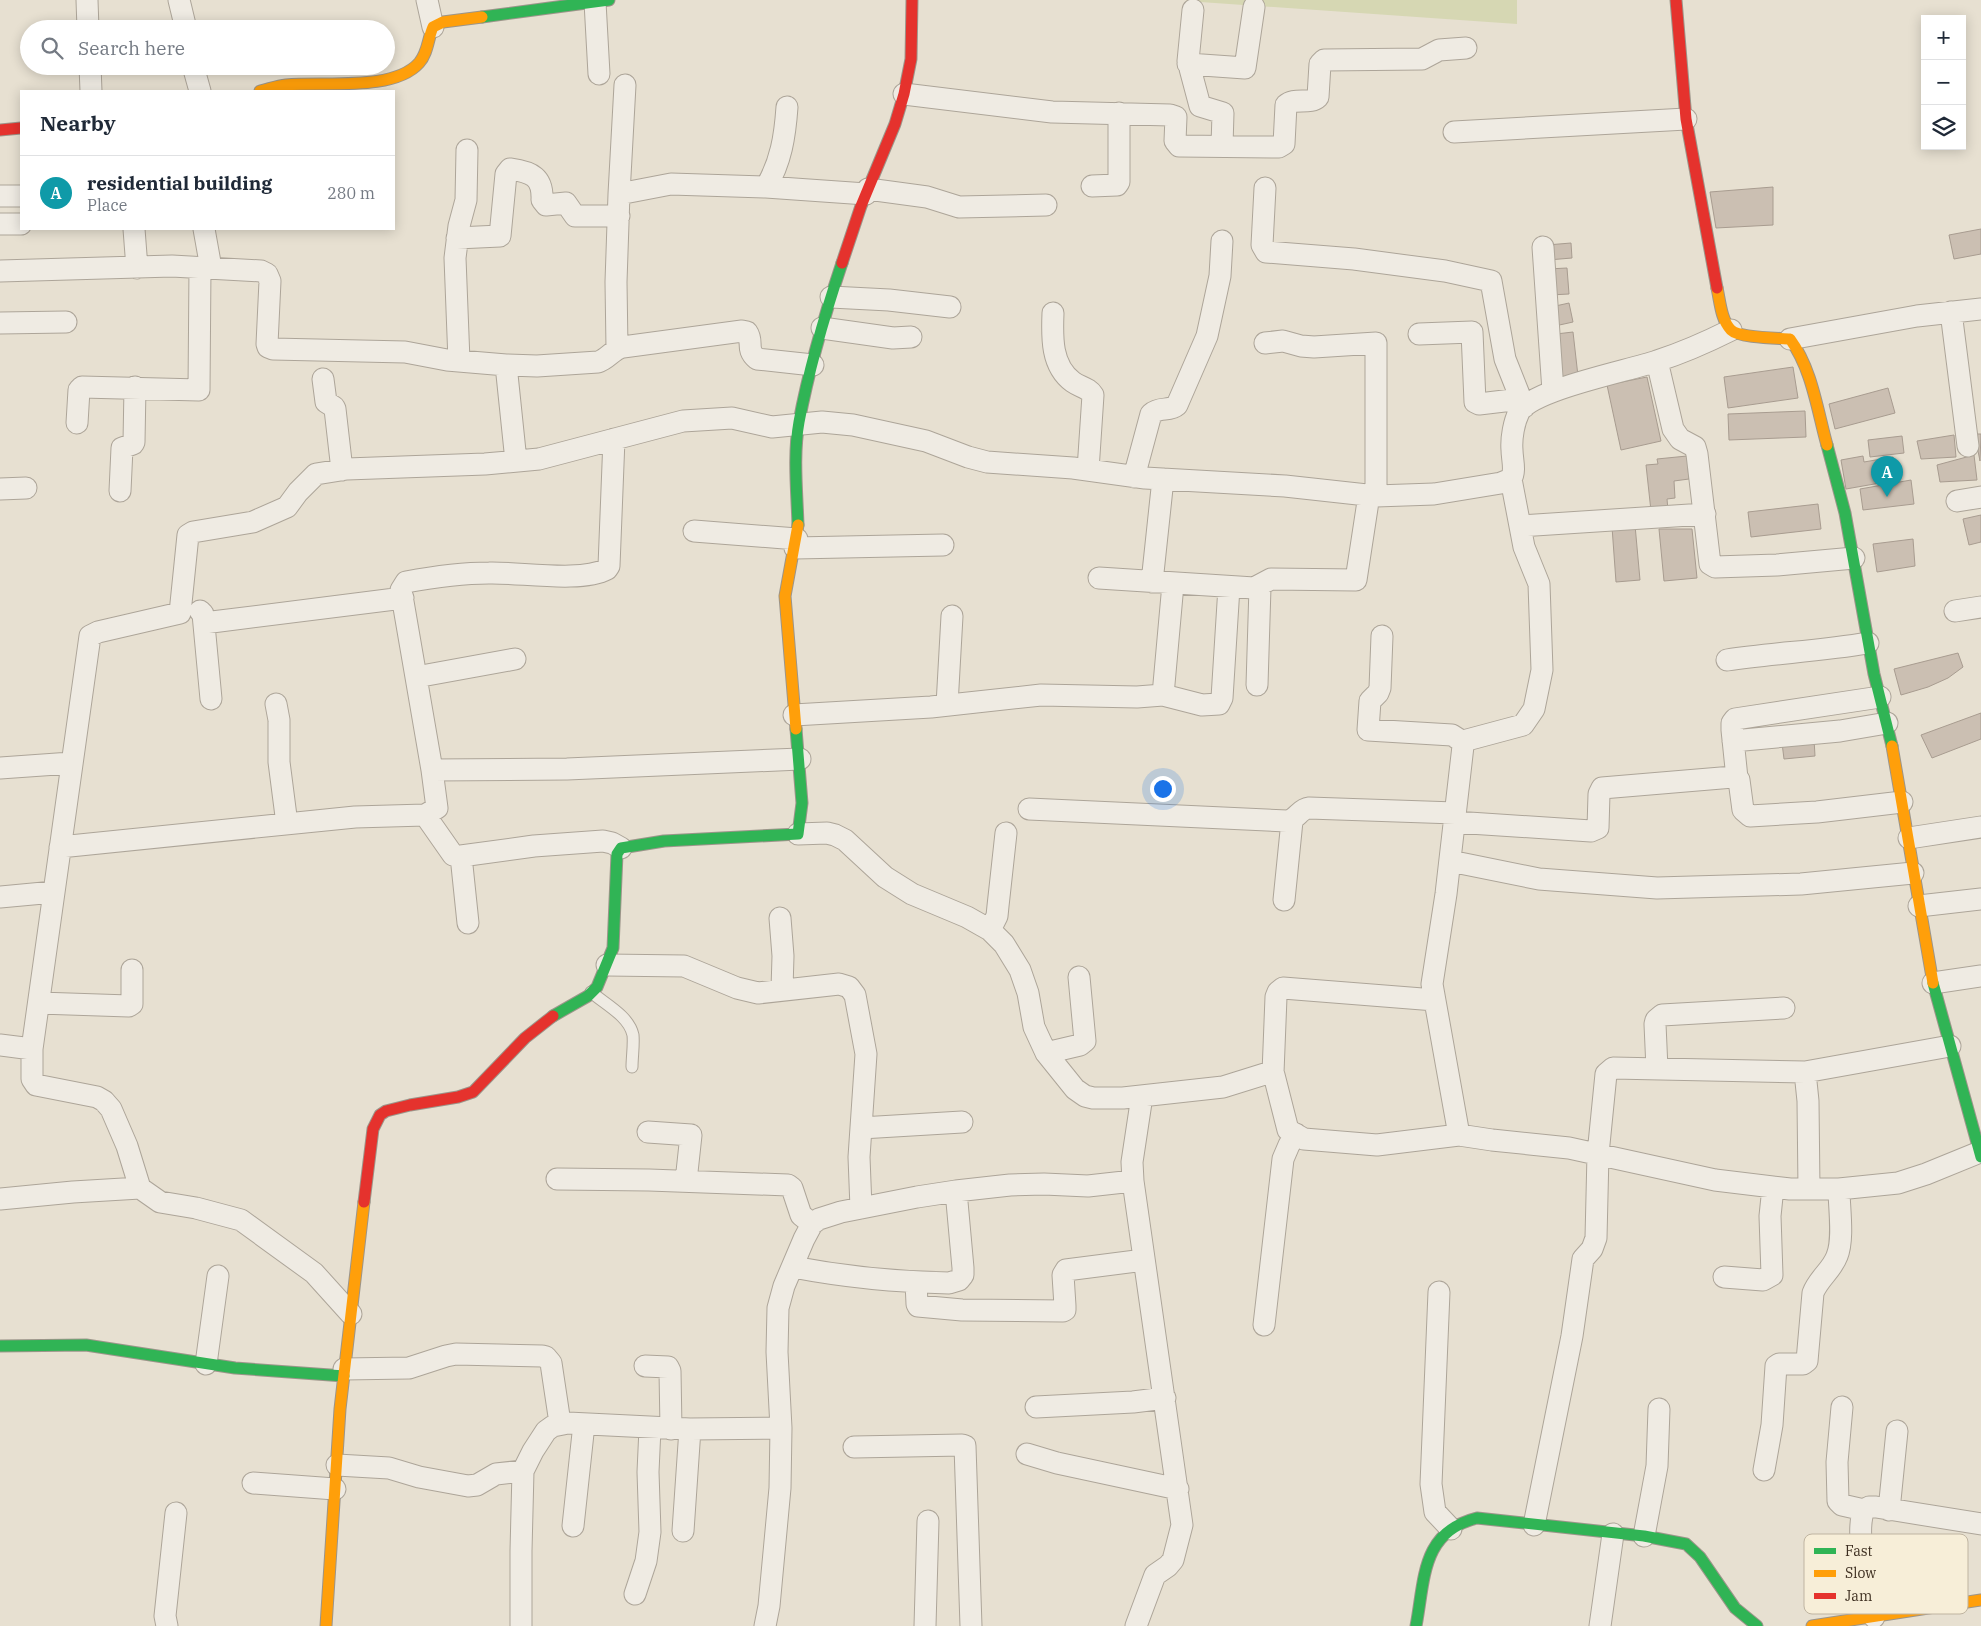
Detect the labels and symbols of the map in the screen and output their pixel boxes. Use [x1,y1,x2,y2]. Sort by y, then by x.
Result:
pin: A [1871,456,1903,497]
your location [1150,776,1176,802]
legend [1804,1534,1968,1614]
text: Fast [1845,1542,1873,1560]
text: Slow [1845,1564,1876,1582]
text: Jam [1845,1587,1872,1605]

